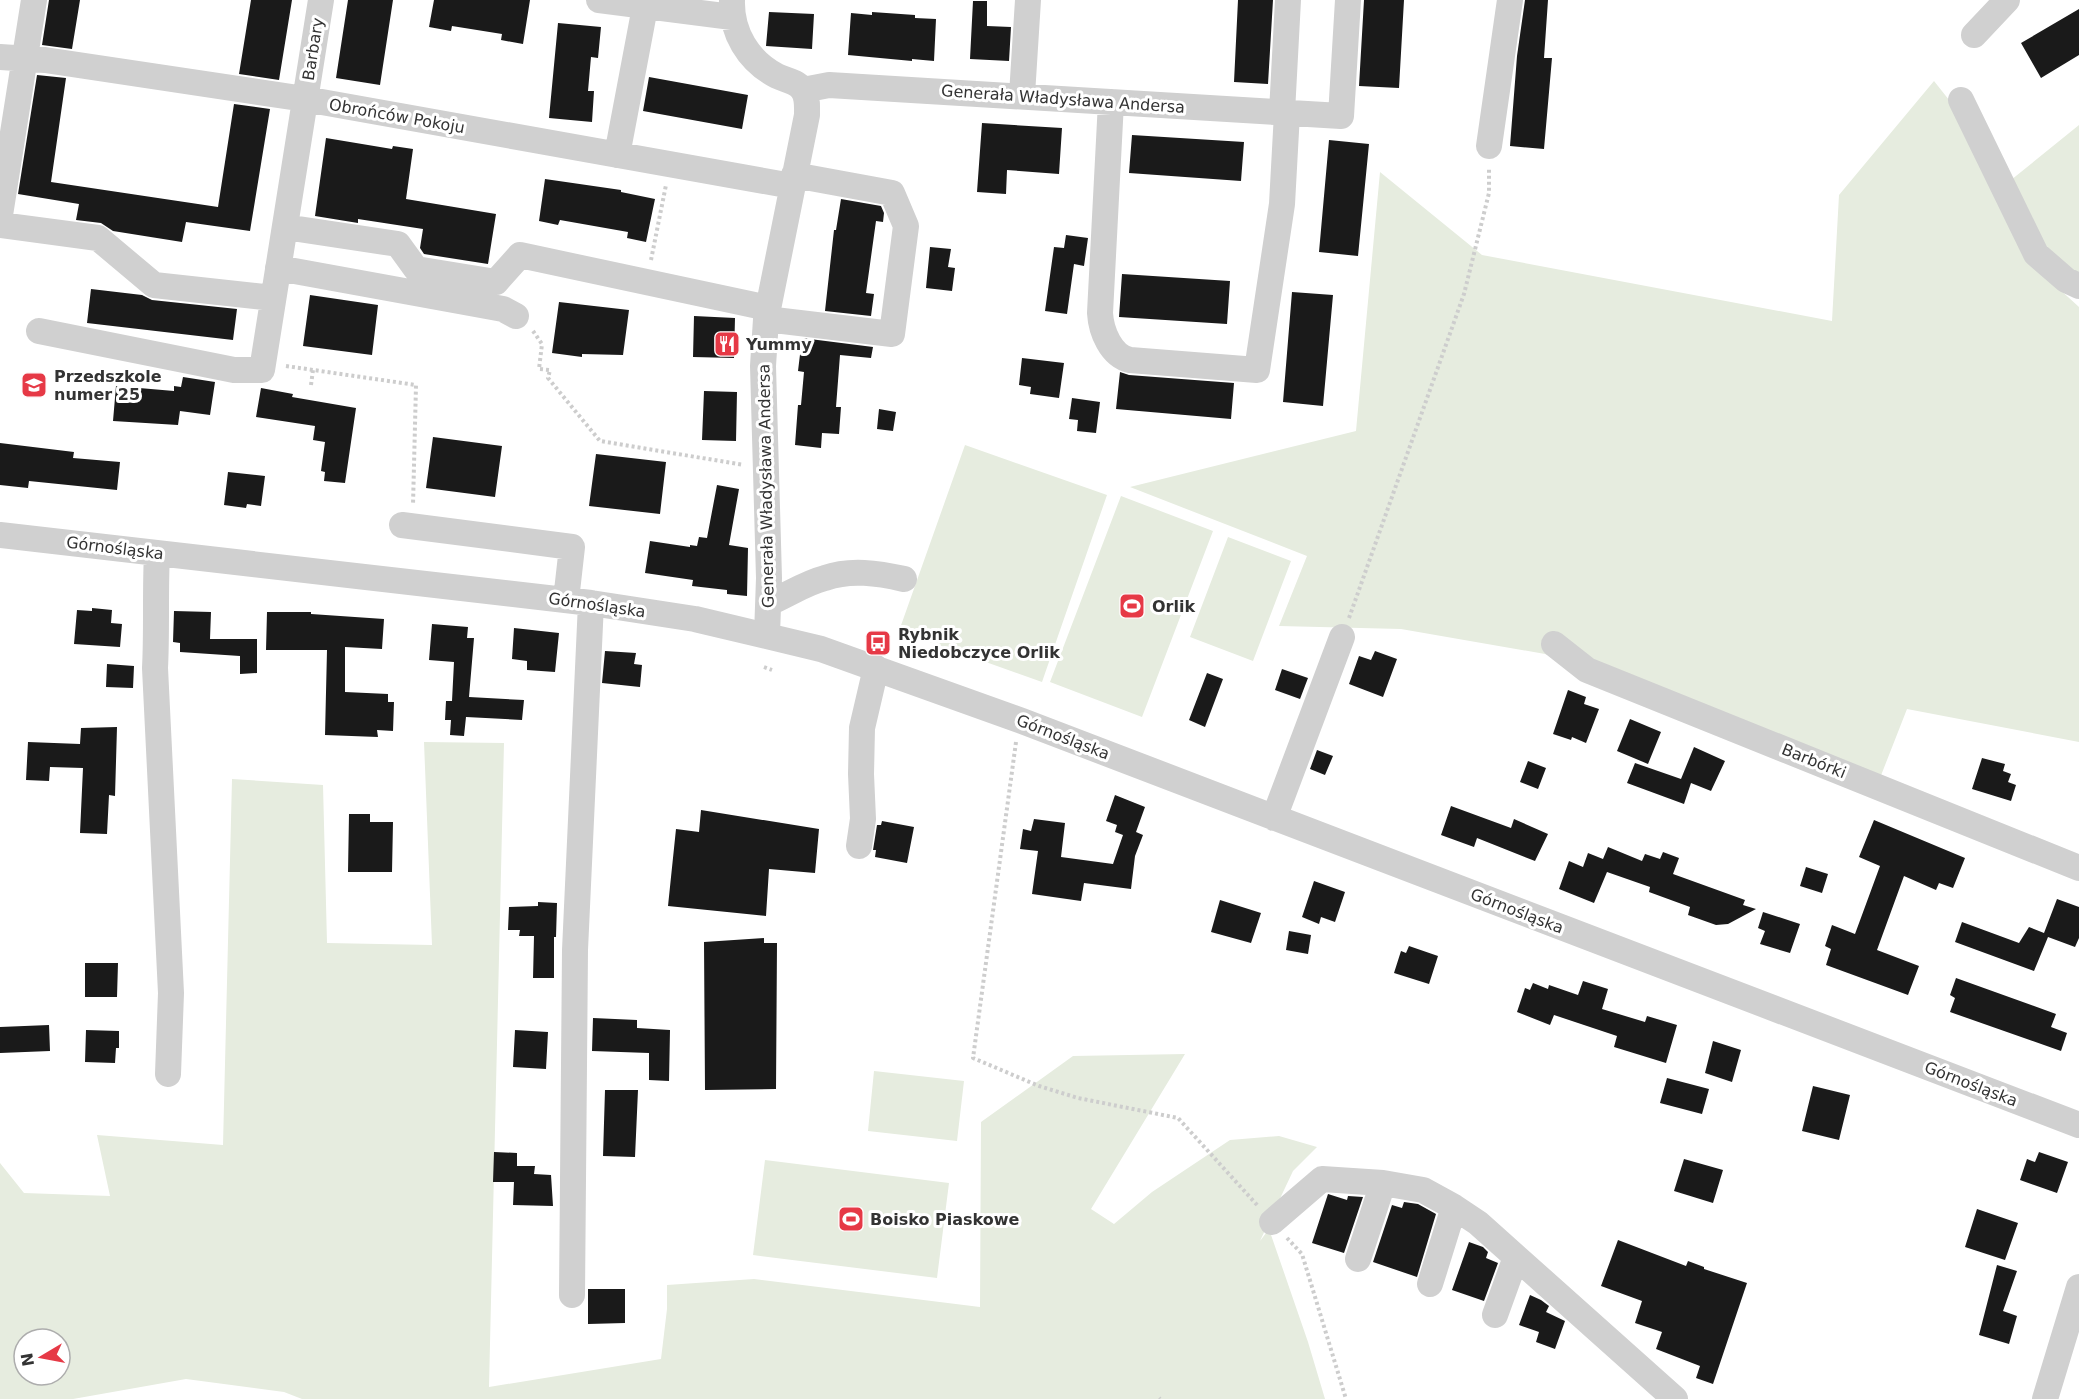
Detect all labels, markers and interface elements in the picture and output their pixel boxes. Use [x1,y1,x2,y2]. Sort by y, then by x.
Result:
street label: Barbary [299,16,327,82]
street label: Generała Władysława Andersa [940,81,1186,117]
street label: Obrońców Pokoju [328,95,466,137]
restaurant icon: Yummy [712,329,742,359]
place label: Yummy [745,335,812,354]
street label: Generała Władysława Andersa [754,364,778,608]
place label: Przedszkole numer 25 [54,367,162,404]
school or university icon: Przedszkole numer 25 [19,370,49,400]
street label: Górnośląska [65,533,165,563]
street label: Górnośląska [547,589,647,621]
sports icon: Orlik [1117,591,1147,621]
place label: Orlik [1152,597,1195,616]
place label: Rybnik Niedobczyce Orlik [898,625,1060,662]
bus stop icon: Rybnik Niedobczyce Orlik [863,628,893,658]
street label: Górnośląska [1014,711,1112,763]
street label: Barbórki [1779,740,1849,782]
street label: Górnośląska [1468,885,1566,937]
street label: Górnośląska [1922,1058,2020,1110]
sports icon: Boisko Piaskowe [836,1204,866,1234]
place label: Boisko Piaskowe [870,1210,1019,1229]
north arrow [12,1327,72,1387]
text: N [17,1351,38,1368]

